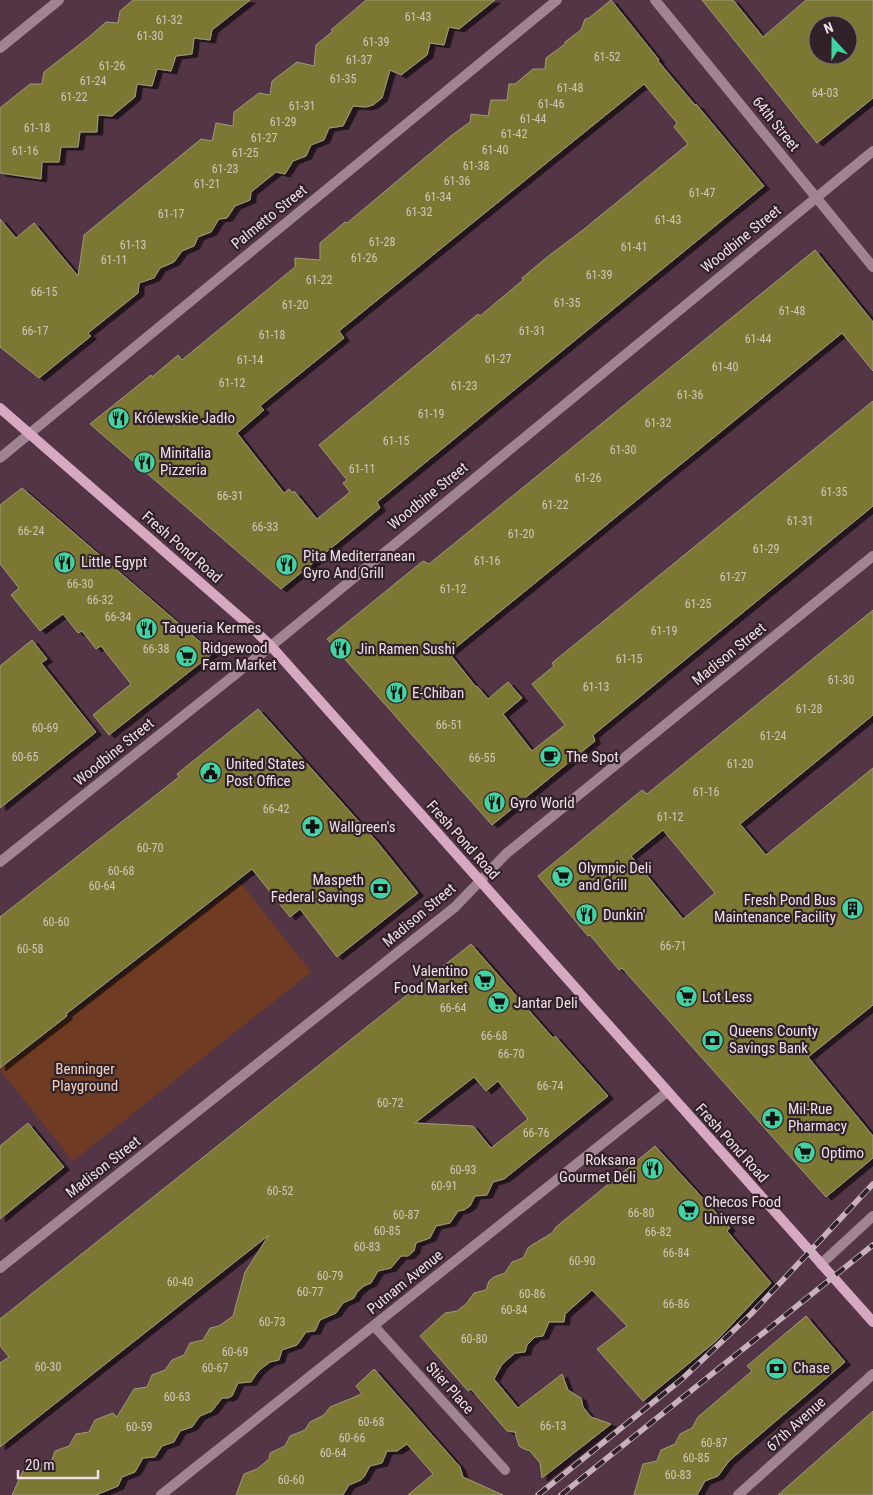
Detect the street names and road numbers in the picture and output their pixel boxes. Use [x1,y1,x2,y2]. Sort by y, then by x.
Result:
street label: 64th Street [749,93,803,155]
street label: Palmetto Street [228,181,310,253]
street label: Woodbine Street [697,201,785,277]
street label: Woodbine Street [384,458,472,534]
street label: Fresh Pond Road [138,507,226,587]
street label: Madison Street [689,619,769,689]
street label: Woodbine Street [70,714,158,790]
street label: Fresh Pond Road [423,797,503,883]
street label: Madison Street [379,879,459,951]
street label: Fresh Pond Road [692,1100,772,1186]
street label: Madison Street [62,1132,144,1202]
street label: Putnam Avenue [363,1246,447,1318]
street label: Stier Place [422,1358,478,1418]
street label: 67th Avenue [763,1393,829,1455]

